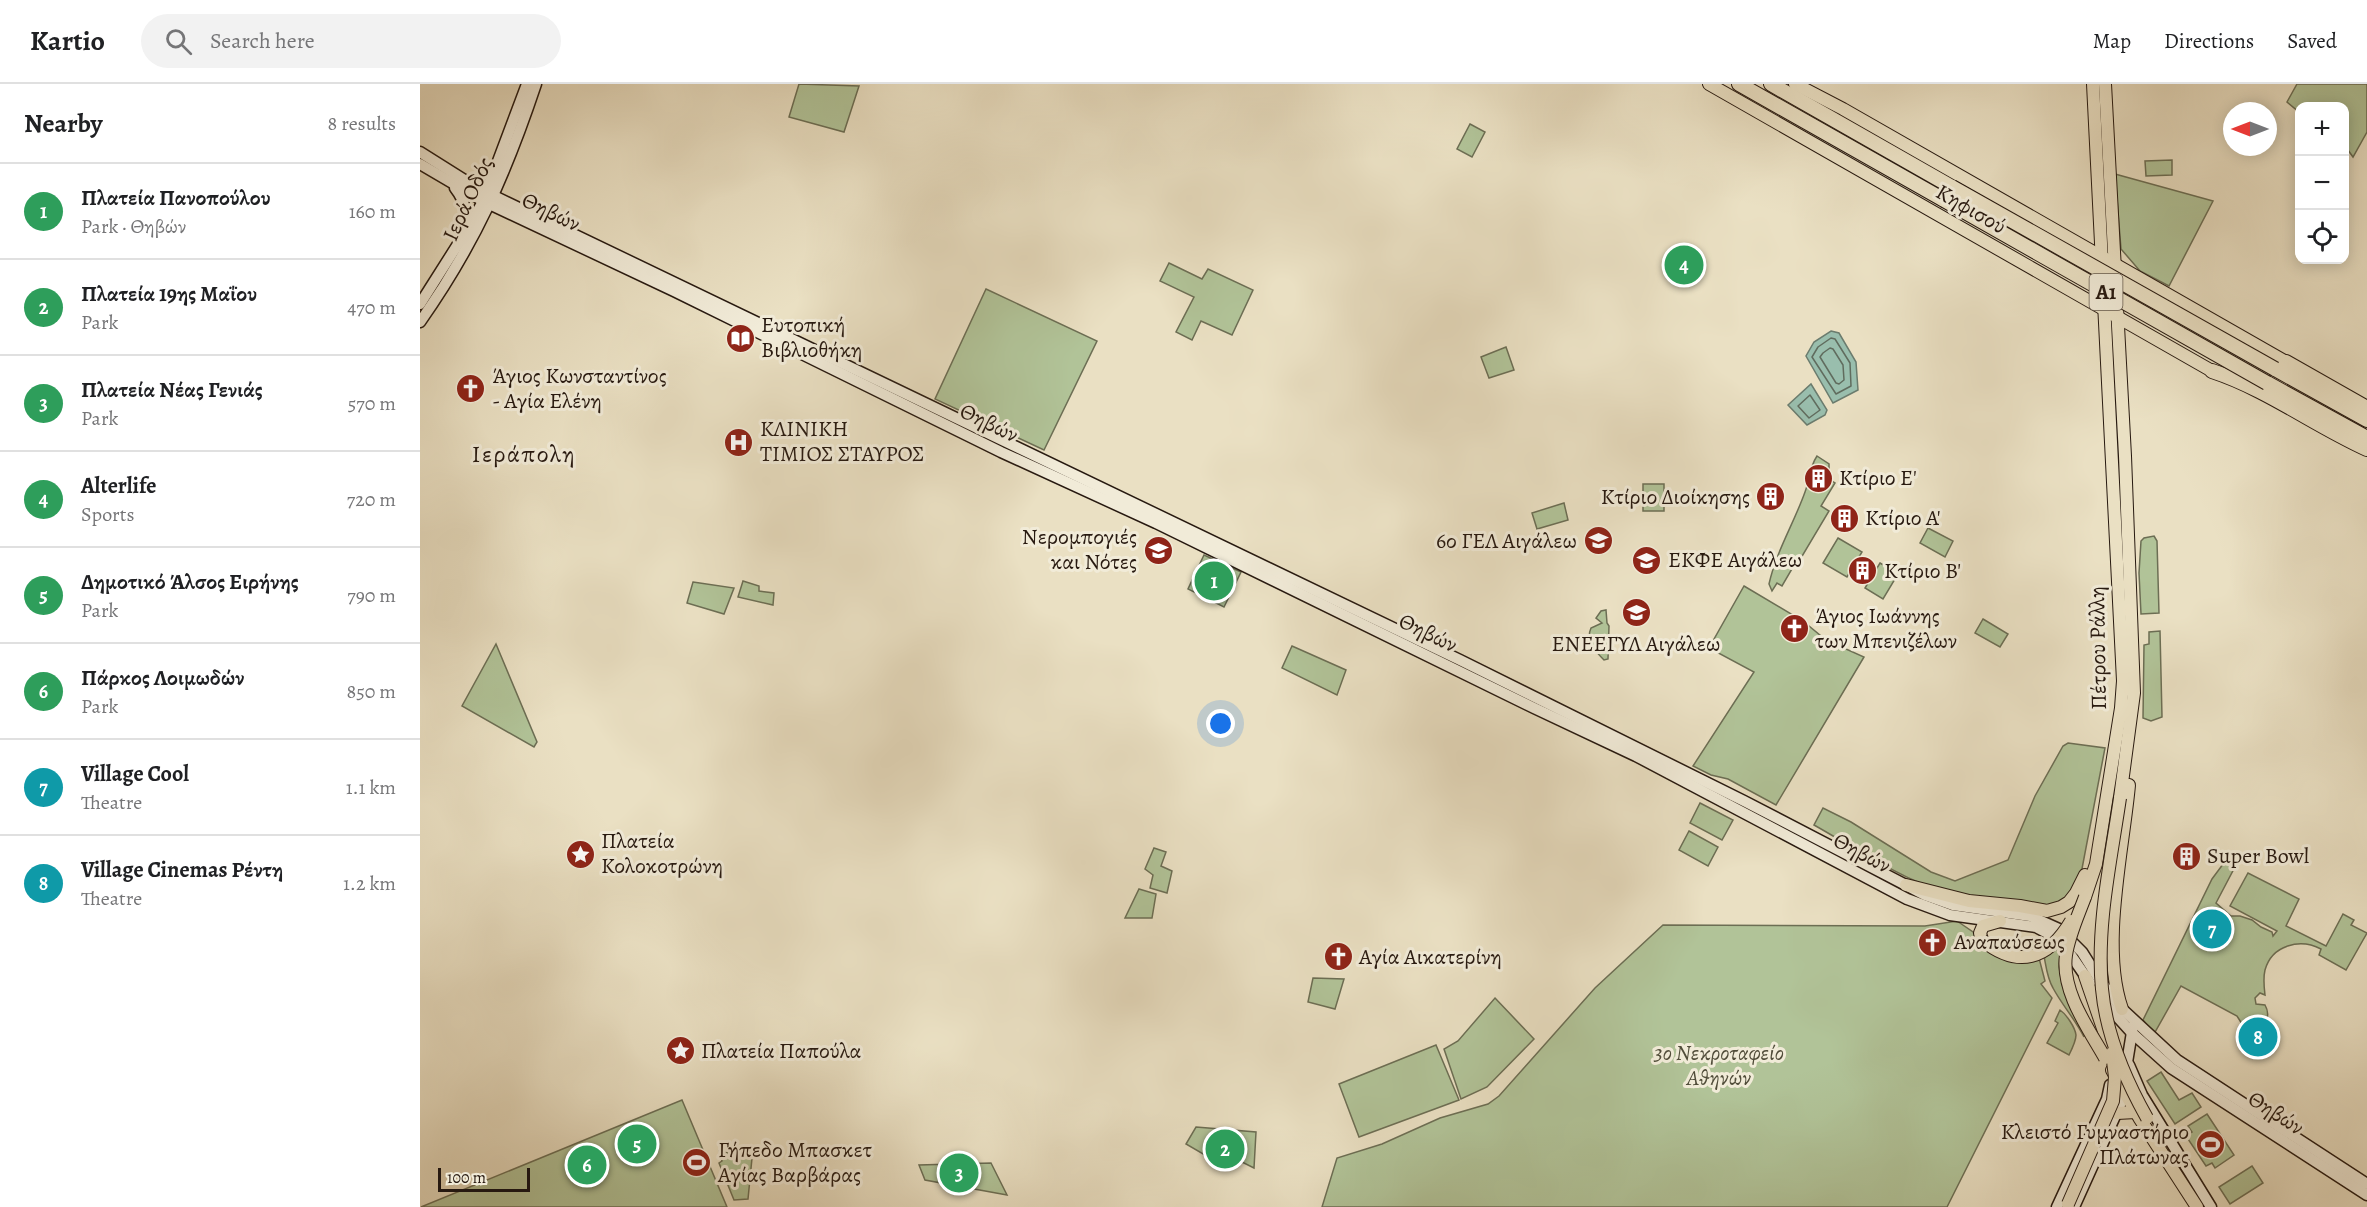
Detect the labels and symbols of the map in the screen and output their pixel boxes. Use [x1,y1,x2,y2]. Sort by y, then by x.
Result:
north arrow [2223,102,2277,156]
street label: Ιερά Οδός [436,152,500,246]
street label: Κηφισού [1930,177,2012,241]
street label: Θηβών [517,185,585,239]
pin: 4 [1664,242,1704,288]
road number: Α1 [2090,274,2122,310]
place label: Ευτοπική Βιβλιοθήκη [761,310,862,365]
library icon: Ευτοπική Βιβλιοθήκη [724,322,756,354]
place label: Άγιος Κωνσταντίνος - Αγία Ελένη [492,361,667,416]
church icon: Άγιος Κωνσταντίνος - Αγία Ελένη [455,373,487,405]
street label: Θηβών [955,396,1023,450]
place label: ΚΛΙΝΙΚΗ ΤΙΜΙΟΣ ΣΤΑΥΡΟΣ [760,414,925,469]
hospital icon: ΚΛΙΝΙΚΗ ΤΙΜΙΟΣ ΣΤΑΥΡΟΣ [723,426,755,458]
district label: Ιεράπολη [472,438,576,470]
building icon: Κτίριο Ε' [1802,462,1834,494]
place label: Κτίριο Ε' [1839,463,1917,493]
building icon: Κτίριο Διοίκησης [1755,481,1787,513]
place label: Κτίριο Διοίκησης [1601,482,1750,512]
building icon: Κτίριο Α' [1828,502,1860,534]
place label: Κτίριο Α' [1865,503,1941,533]
place label: Νερομπογιές και Νότες [1022,522,1137,577]
school or university icon: 6ο ΓΕΛ Αιγάλεω [1582,525,1614,557]
place label: 6ο ΓΕΛ Αιγάλεω [1436,526,1577,556]
school or university icon: Νερομπογιές και Νότες [1142,534,1174,566]
school or university icon: ΕΚΦΕ Αιγάλεω [1631,544,1663,576]
place label: ΕΚΦΕ Αιγάλεω [1668,545,1802,575]
building icon: Κτίριο Β' [1847,555,1879,587]
place label: Κτίριο Β' [1884,556,1961,586]
pin: 1 [1194,558,1234,604]
street label: Πέτρου Ράλλη [2082,586,2114,710]
school or university icon: ΕΝΕΕΓΥΛ Αιγάλεω [1620,596,1652,628]
place label: Άγιος Ιωάννης των Μπενιζέλων [1815,601,1957,656]
street label: Θηβών [1394,606,1462,660]
church icon: Άγιος Ιωάννης των Μπενιζέλων [1778,613,1810,645]
place label: ΕΝΕΕΓΥΛ Αιγάλεω [1552,629,1720,659]
your location [1206,709,1235,738]
street label: Θηβών [1828,825,1896,881]
place label: Πλατεία Κολοκοτρώνη [601,826,723,881]
place icon: Πλατεία Κολοκοτρώνη [564,838,596,870]
building icon: Super Bowl [2170,840,2202,872]
place label: Super Bowl [2207,841,2309,871]
pin: 7 [2192,906,2232,952]
church icon: Αναπαύσεως [1917,926,1949,958]
place label: Αναπαύσεως [1953,927,2065,957]
church icon: Αγία Αικατερίνη [1322,941,1354,973]
place label: Αγία Αικατερίνη [1358,942,1502,972]
pin: 8 [2238,1014,2278,1060]
place icon: Πλατεία Παπούλα [664,1035,696,1067]
place label: Πλατεία Παπούλα [701,1036,862,1066]
park label: 3ο Νεκροταφείο Αθηνών [1653,1038,1784,1093]
street label: Θηβών [2242,1084,2310,1142]
place label: Κλειστό Γυμναστήριο Πλάτωνας [2001,1117,2189,1172]
pin: 5 [618,1122,656,1166]
pin: 2 [1206,1126,1244,1172]
sports icon: Κλειστό Γυμναστήριο Πλάτωνας [2194,1129,2226,1161]
place label: Γήπεδο Μπασκετ Αγίας Βαρβάρας [717,1135,872,1190]
pin: 6 [568,1142,606,1188]
sports icon: Γήπεδο Μπασκετ Αγίας Βαρβάρας [681,1147,713,1179]
pin: 3 [940,1150,978,1196]
scale bar [438,1165,530,1192]

